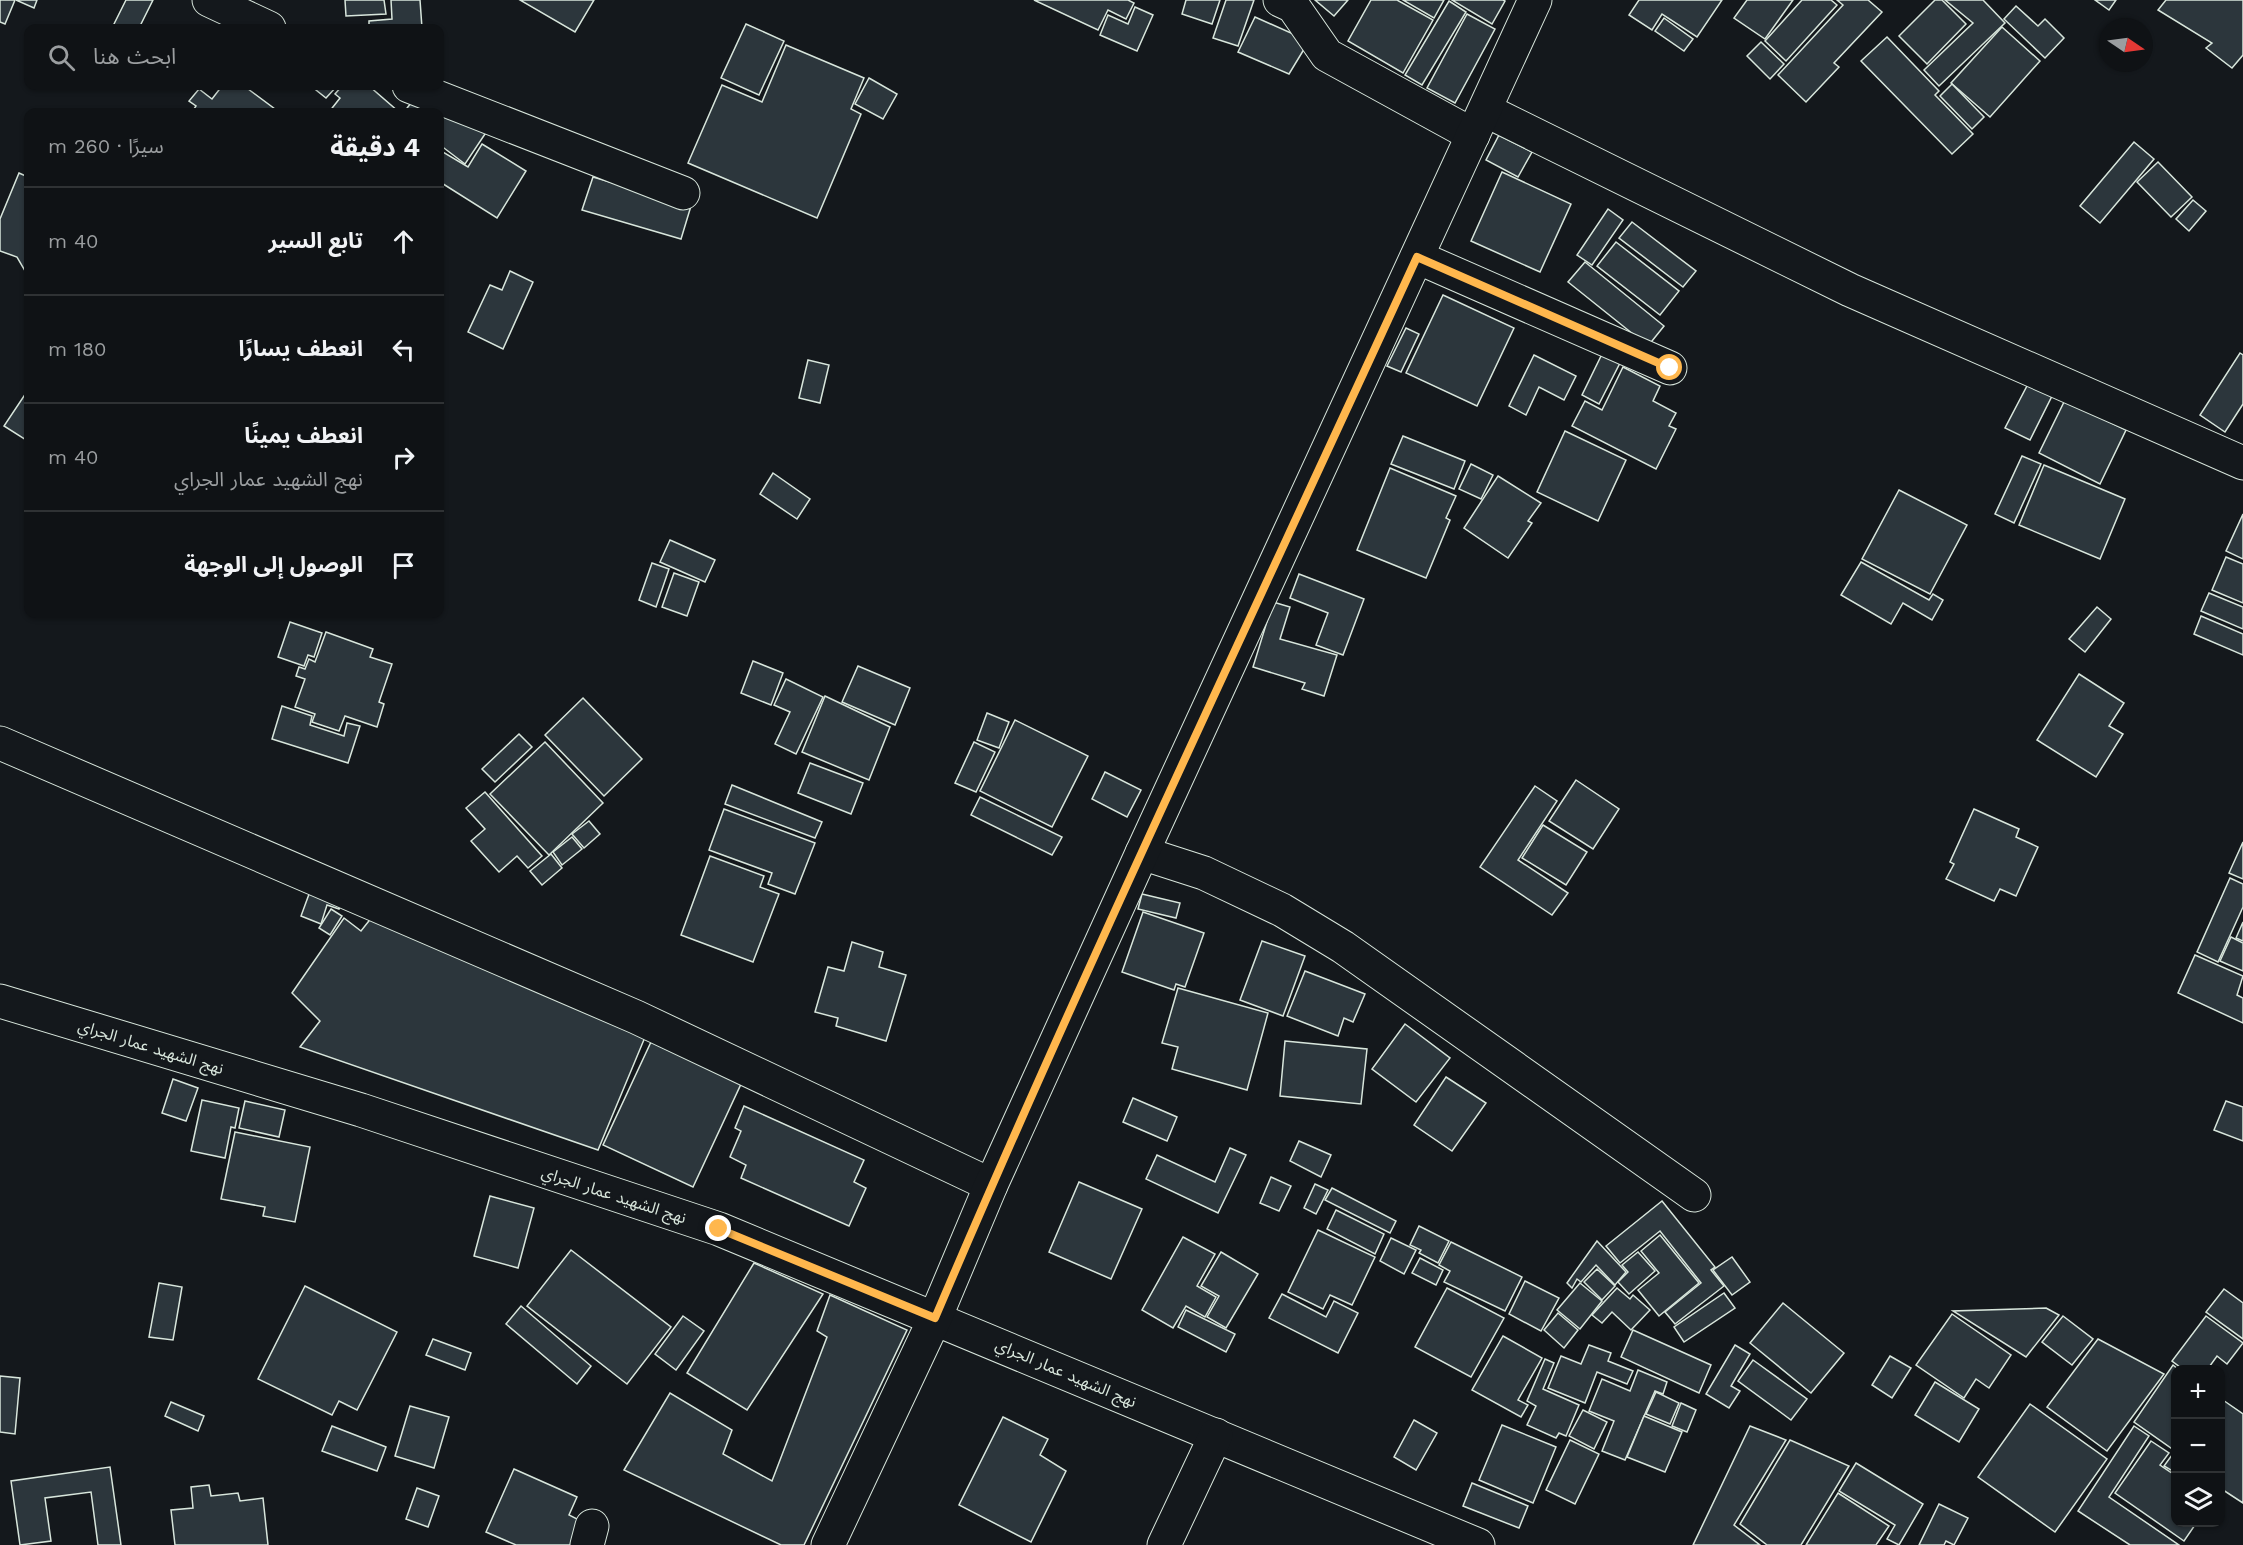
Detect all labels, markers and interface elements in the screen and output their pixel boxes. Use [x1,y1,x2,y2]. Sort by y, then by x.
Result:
north arrow [2099,18,2153,72]
search box [24,24,444,90]
icon: search [45,41,78,74]
text: ابحث هنا [93,44,176,69]
text: 4 دقيقة [330,132,420,162]
text: سيرًا · 260 m [48,134,164,158]
icon: ahead [387,225,420,258]
text: تابع السير [268,228,363,253]
text: 40 m [48,229,99,253]
icon: left [387,333,420,366]
text: انعطف يسارًا [239,336,363,361]
text: 180 m [48,337,106,361]
route start [1656,354,1682,380]
text: انعطف يمينًا [244,423,363,448]
icon: right [387,441,420,474]
text: 40 m [48,445,99,469]
text: نهج الشهيد عمار الجراي [174,467,363,491]
icon: arrive [387,549,420,582]
text: الوصول إلى الوجهة [184,552,363,577]
street label: نهج الشهيد عمار الجراي [75,1016,226,1081]
street label: نهج الشهيد عمار الجراي [538,1163,689,1230]
route end [705,1215,731,1241]
street label: نهج الشهيد عمار الجراي [992,1335,1139,1414]
map controls [2171,1365,2225,1527]
button: + [2171,1365,2225,1419]
button: − [2171,1419,2225,1473]
button: layers [2171,1473,2225,1527]

